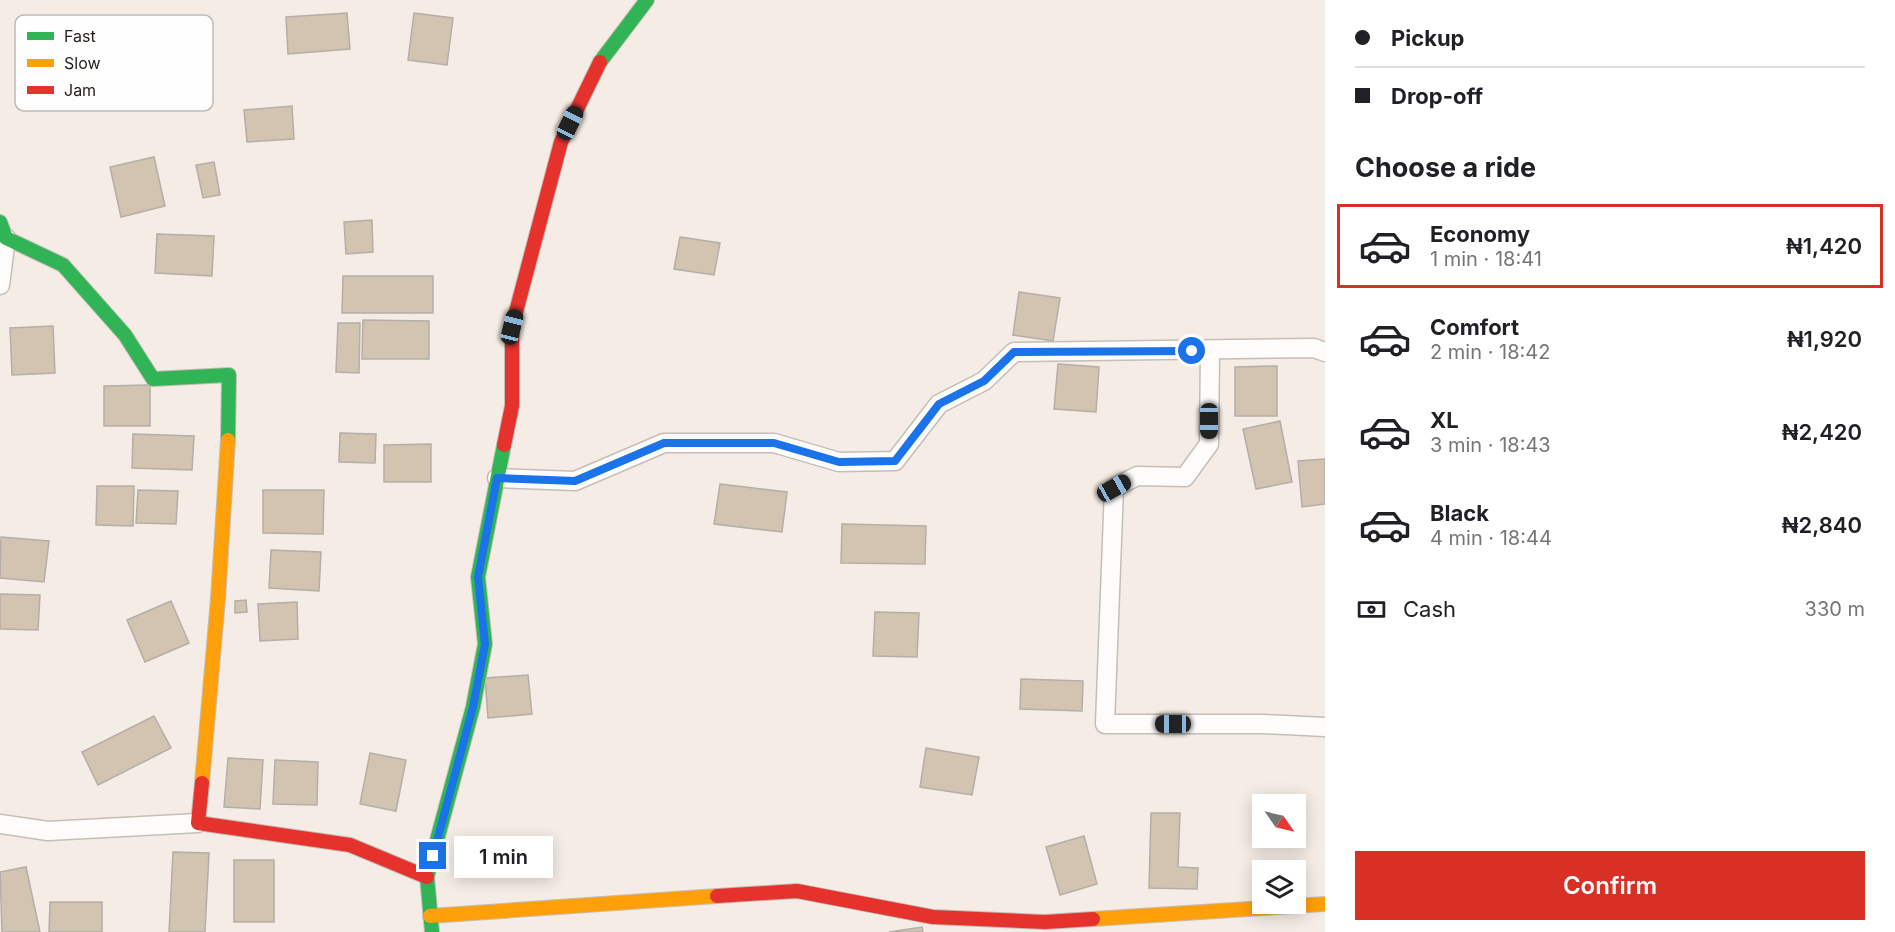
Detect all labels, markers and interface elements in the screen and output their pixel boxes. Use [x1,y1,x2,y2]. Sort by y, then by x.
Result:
legend [15,15,213,111]
text: Pickup [1391,25,1465,51]
text: Fast [64,26,96,46]
text: Slow [64,53,101,73]
text: Jam [64,80,96,100]
text: Drop-off [1391,83,1483,109]
car [554,103,586,143]
text: Choose a ride [1355,151,1536,184]
icon: car [1358,219,1412,273]
text: Economy [1430,221,1530,247]
text: ₦1,420 [1786,233,1862,259]
text: 1 min · 18:41 [1430,247,1542,271]
car [499,307,525,347]
icon: car [1358,312,1412,366]
text: Comfort [1430,314,1519,340]
text: ₦1,920 [1787,326,1862,352]
route start [1178,337,1205,364]
text: 2 min · 18:42 [1430,340,1550,364]
car [1200,403,1218,439]
icon: car [1358,405,1412,459]
text: XL [1430,407,1459,433]
text: ₦2,420 [1782,419,1862,445]
text: 3 min · 18:43 [1430,433,1551,457]
car [1094,471,1134,505]
icon: car [1358,498,1412,552]
text: Black [1430,500,1489,526]
text: ₦2,840 [1782,512,1862,538]
text: 4 min · 18:44 [1430,526,1552,550]
icon: cash [1355,593,1388,626]
text: Cash [1403,596,1456,622]
text: 330 m [1805,597,1865,621]
car [1155,715,1191,733]
north arrow [1252,794,1306,848]
map controls [1252,794,1306,914]
callout: 1 min [454,835,553,877]
route end [419,842,446,869]
text: 1 min [479,845,528,869]
button: Confirm [1355,851,1865,920]
button: layers [1252,860,1306,914]

